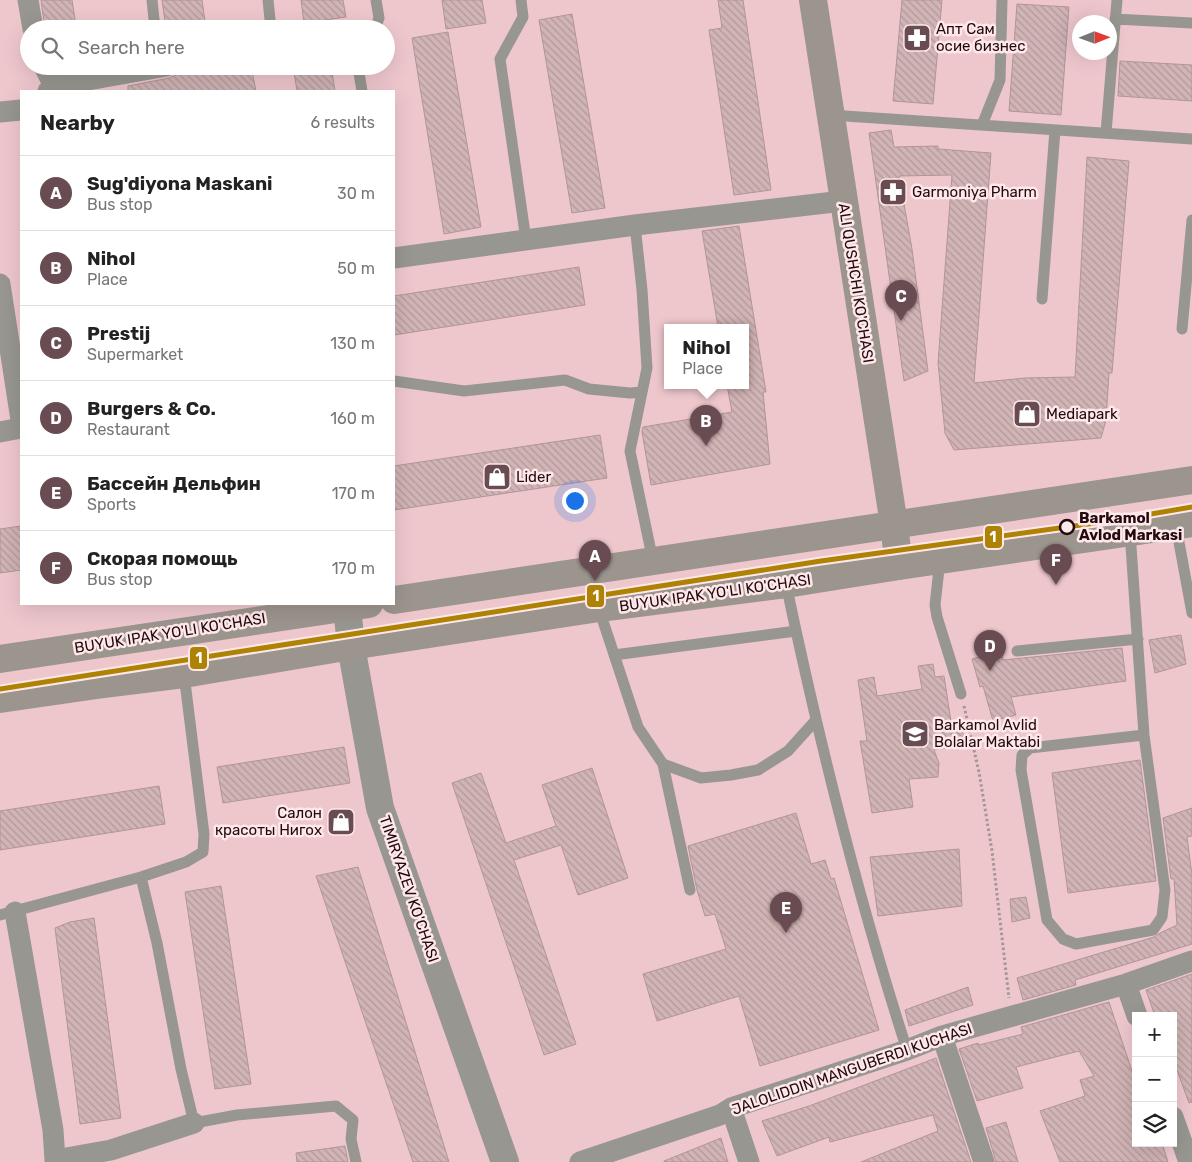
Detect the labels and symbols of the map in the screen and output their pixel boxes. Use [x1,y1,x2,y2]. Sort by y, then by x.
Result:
north arrow [1072,15,1117,60]
place label: Апт Сам осие бизнес [936,20,1025,55]
pharmacy icon: Апт Сам осие бизнес [902,23,932,53]
pharmacy icon: Garmoniya Pharm [878,177,908,207]
place label: Garmoniya Pharm [912,183,1037,201]
street label: ALI QUSHCHI KO'CHASI [834,202,878,364]
pin: C [885,280,917,321]
shop icon: Mediapark [1012,399,1042,429]
pin: B [690,405,722,446]
place label: Mediapark [1046,405,1118,423]
shop icon: Lider [482,462,512,492]
place label: Lider [516,468,551,486]
your location [562,488,588,514]
place label: Barkamol Avlod Markasi [1079,509,1182,544]
marker: Barkamol Avlod Markasi [1059,519,1075,535]
line badge: 1 [984,525,1003,549]
text: 1 [990,529,997,546]
pin: A [579,540,611,581]
pin: F [1040,544,1072,585]
street label: BUYUK IPAK YO'LI KO'CHASI [618,571,812,615]
line badge: 1 [586,584,605,608]
text: 1 [593,588,600,605]
street label: BUYUK IPAK YO'LI KO'CHASI [73,609,267,657]
pin: D [974,630,1006,671]
line badge: 1 [189,646,208,670]
text: 1 [196,650,203,667]
place label: Barkamol Avlid Bolalar Maktabi [934,716,1040,751]
school or university icon: Barkamol Avlid Bolalar Maktabi [900,719,930,749]
place label: Салон красоты Нигох [215,804,322,839]
shop icon: Салон красоты Нигох [326,807,356,837]
street label: TIMIRYAZEV KO'CHASI [375,813,443,965]
pin: E [770,892,802,933]
street label: JALOLIDDIN MANGUBERDI KUCHASI [730,1019,974,1119]

